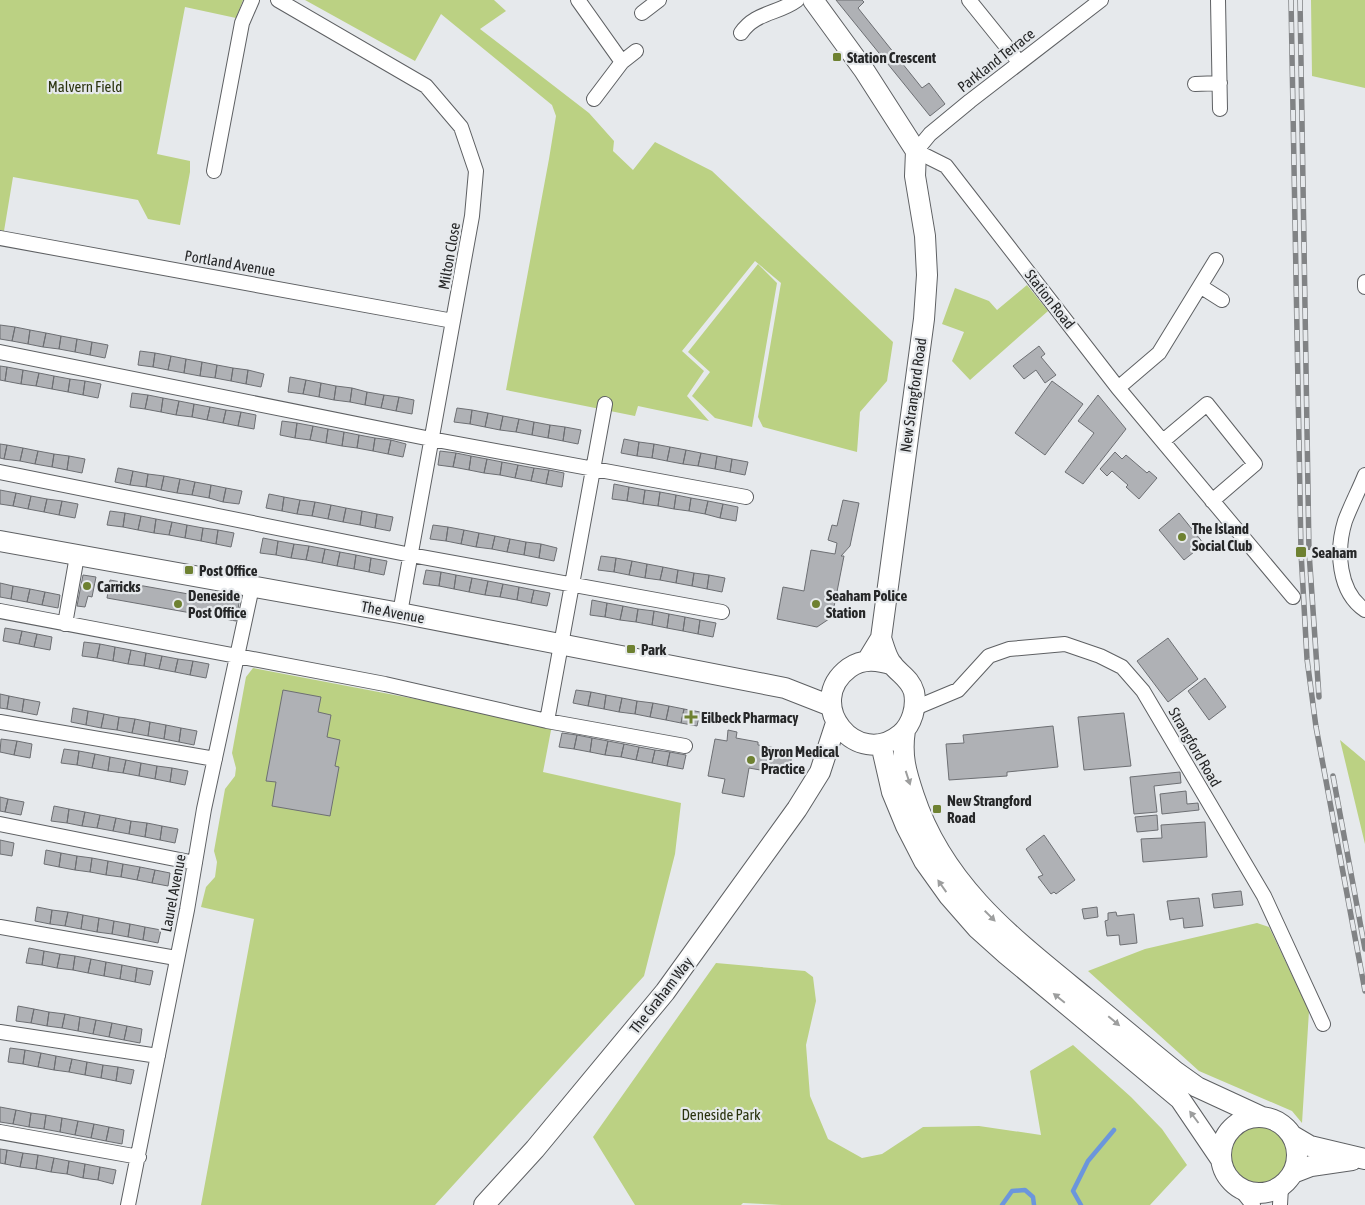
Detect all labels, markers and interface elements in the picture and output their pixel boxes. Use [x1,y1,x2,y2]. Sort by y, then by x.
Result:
street label: Parkland Terrace [954,25,1038,95]
place label: Station Crescent [847,49,937,66]
marker: Station Crescent [831,51,843,63]
park label: Malvern Field [48,78,122,95]
street label: Milton Close [435,221,463,291]
street label: Portland Avenue [183,247,277,279]
street label: Station Road [1022,266,1078,332]
street label: New Strangford Road [897,337,929,453]
place label: The Island Social Club [1192,520,1252,554]
marker: The Island Social Club [1176,531,1188,543]
place label: Seaham [1312,544,1357,561]
marker: Seaham [1294,545,1308,559]
place label: Post Office [199,562,258,579]
marker: Post Office [183,564,195,576]
place label: Carricks [97,578,141,595]
marker: Carricks [81,580,93,592]
place label: Deneside Post Office [188,587,247,621]
place label: Seaham Police Station [826,587,907,621]
marker: Deneside Post Office [172,598,184,610]
street label: The Avenue [360,598,426,626]
marker: Seaham Police Station [810,598,822,610]
place label: Park [641,641,666,658]
marker: Park [625,643,637,655]
street label: Strangford Road [1165,704,1225,790]
place label: Eilbeck Pharmacy [701,709,799,726]
marker: Eilbeck Pharmacy [685,711,697,723]
place label: Byron Medical Practice [761,743,840,777]
marker: Byron Medical Practice [745,754,757,766]
one-way arrow [905,771,913,786]
place label: New Strangford Road [947,792,1032,826]
marker: New Strangford Road [931,803,943,815]
street label: Laurel Avenue [157,853,189,933]
one-way arrow [937,879,947,893]
one-way arrow [984,910,996,922]
street label: The Graham Way [626,953,696,1037]
one-way arrow [1053,993,1066,1004]
one-way arrow [1107,1016,1120,1027]
park label: Deneside Park [681,1106,761,1123]
one-way arrow [1188,1111,1199,1124]

